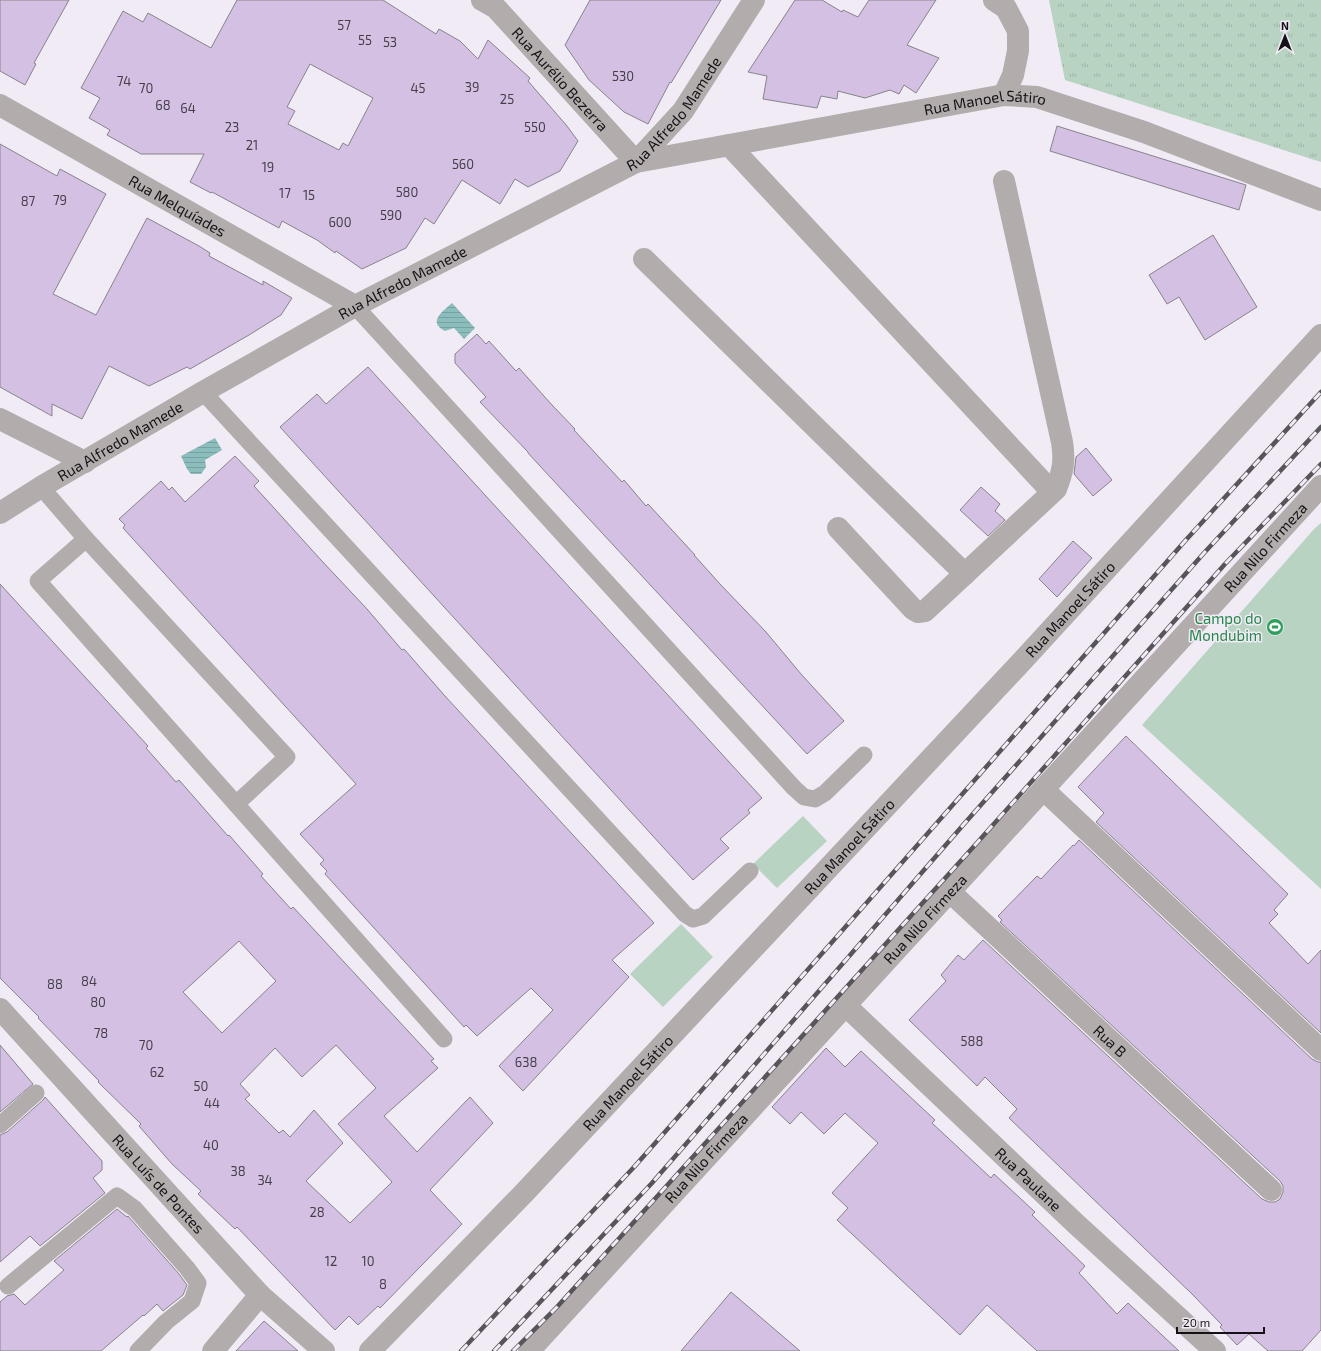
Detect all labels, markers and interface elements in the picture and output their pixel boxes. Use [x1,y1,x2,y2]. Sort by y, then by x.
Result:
north arrow [1265,16,1305,56]
house number: 57 [337,17,351,33]
text: N [1281,19,1289,32]
street label: Rua Aurélio Bezerra [509,23,612,135]
house number: 55 [358,32,372,48]
house number: 53 [383,34,397,50]
street label: Rua Alfredo Mamede [623,53,725,175]
house number: 530 [612,68,634,84]
house number: 74 [117,73,131,89]
house number: 39 [465,79,479,95]
house number: 70 [139,80,153,96]
house number: 45 [411,80,426,96]
street label: Rua Manoel Sátiro [922,86,1049,118]
house number: 25 [500,91,514,107]
house number: 68 [155,97,171,113]
house number: 64 [180,100,196,116]
house number: 23 [225,119,239,135]
house number: 550 [524,119,546,135]
house number: 21 [246,137,258,153]
house number: 560 [452,156,474,172]
house number: 19 [262,159,274,175]
street label: Rua Melquíades [126,171,229,240]
house number: 580 [396,184,418,200]
house number: 17 [279,185,291,201]
house number: 15 [303,187,315,203]
house number: 79 [53,192,67,208]
house number: 87 [21,193,36,209]
house number: 590 [380,207,402,223]
house number: 600 [328,214,352,230]
street label: Rua Alfredo Mamede [335,241,470,323]
street label: Rua Alfredo Mamede [54,397,186,484]
street label: Rua Nilo Firmeza [1220,499,1311,596]
street label: Rua Manoel Sátiro [1021,557,1118,661]
place label: Campo do Mondubim [1189,609,1262,644]
sports icon: Campo do Mondubim [1265,617,1285,637]
street label: Rua Manoel Sátiro [800,795,898,897]
street label: Rua Nilo Firmeza [879,870,970,967]
house number: 84 [81,973,97,989]
house number: 88 [47,976,63,992]
house number: 80 [90,994,106,1010]
street label: Rua B [1090,1021,1131,1060]
house number: 78 [94,1025,108,1041]
street label: Rua Manoel Sátiro [578,1031,676,1134]
house number: 588 [961,1033,983,1049]
house number: 70 [139,1037,153,1053]
house number: 638 [515,1054,537,1070]
house number: 62 [150,1064,164,1080]
house number: 50 [194,1078,208,1094]
house number: 44 [204,1095,220,1111]
street label: Rua Nilo Firmeza [660,1109,751,1206]
street label: Rua Luís de Pontes [109,1130,208,1237]
house number: 40 [203,1137,219,1153]
street label: Rua Paulane [992,1143,1066,1215]
house number: 38 [230,1163,246,1179]
house number: 34 [257,1172,273,1188]
house number: 28 [309,1204,325,1220]
house number: 12 [325,1253,337,1269]
house number: 10 [361,1253,375,1269]
house number: 8 [379,1276,387,1292]
scale bar [1177,1309,1264,1335]
text: 20 m [1183,1315,1210,1329]

